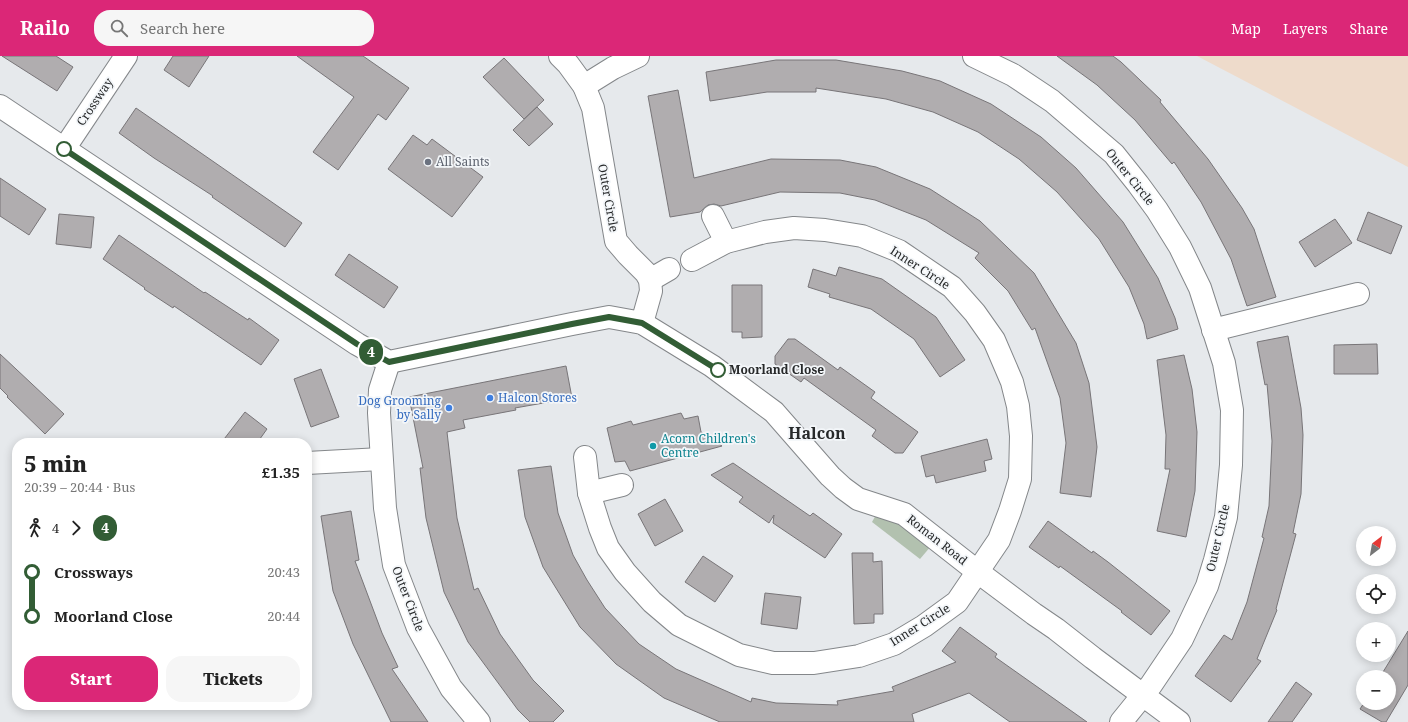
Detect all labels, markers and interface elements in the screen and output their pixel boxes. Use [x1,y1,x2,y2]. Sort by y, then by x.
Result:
search box [94,10,374,46]
text: Railo [20,15,70,41]
icon: search [108,17,130,39]
text: Search here [140,18,225,38]
text: Map [1231,19,1261,38]
text: Layers [1283,19,1328,38]
text: Share [1350,19,1388,38]
street label: Crossway [72,74,117,129]
unlabelled marker [56,141,72,157]
street label: Outer Circle [1102,145,1159,209]
place label: All Saints [436,153,490,170]
marker: All Saints [423,157,433,167]
street label: Outer Circle [594,163,623,233]
street label: Inner Circle [887,242,953,293]
line badge: 4 [358,339,384,365]
text: 4 [367,342,375,361]
place label: Moorland Close [729,361,824,378]
marker: Moorland Close [710,362,726,378]
place label: Halcon Stores [498,389,577,406]
place label: Dog Grooming by Sally [358,392,442,423]
marker: Halcon Stores [485,393,495,403]
marker: Dog Grooming by Sally [444,403,454,413]
district label: Halcon [788,422,846,444]
place label: Acorn Children's Centre [661,430,756,461]
marker: Acorn Children's Centre [648,441,658,451]
text: 5 min [24,448,87,478]
text: £1.35 [262,462,300,482]
text: 20:39 – 20:44 · Bus [24,478,135,496]
street label: Outer Circle [1201,502,1234,573]
street label: Roman Road [903,511,972,569]
icon: walk [24,517,46,539]
icon: forward [65,517,87,539]
text: 4 [101,518,109,537]
text: 4 [52,519,59,537]
north arrow [1356,526,1396,566]
map controls [1356,526,1396,710]
text: Crossways [54,562,133,582]
text: 20:43 [267,563,300,581]
street label: Outer Circle [388,564,429,634]
button: locate [1356,574,1396,614]
street label: Inner Circle [886,599,953,650]
text: Moorland Close [54,606,173,626]
text: 20:44 [267,607,300,625]
button: + [1356,622,1396,662]
button: Start [24,656,158,702]
button: Tickets [166,656,300,702]
button: − [1356,670,1396,710]

